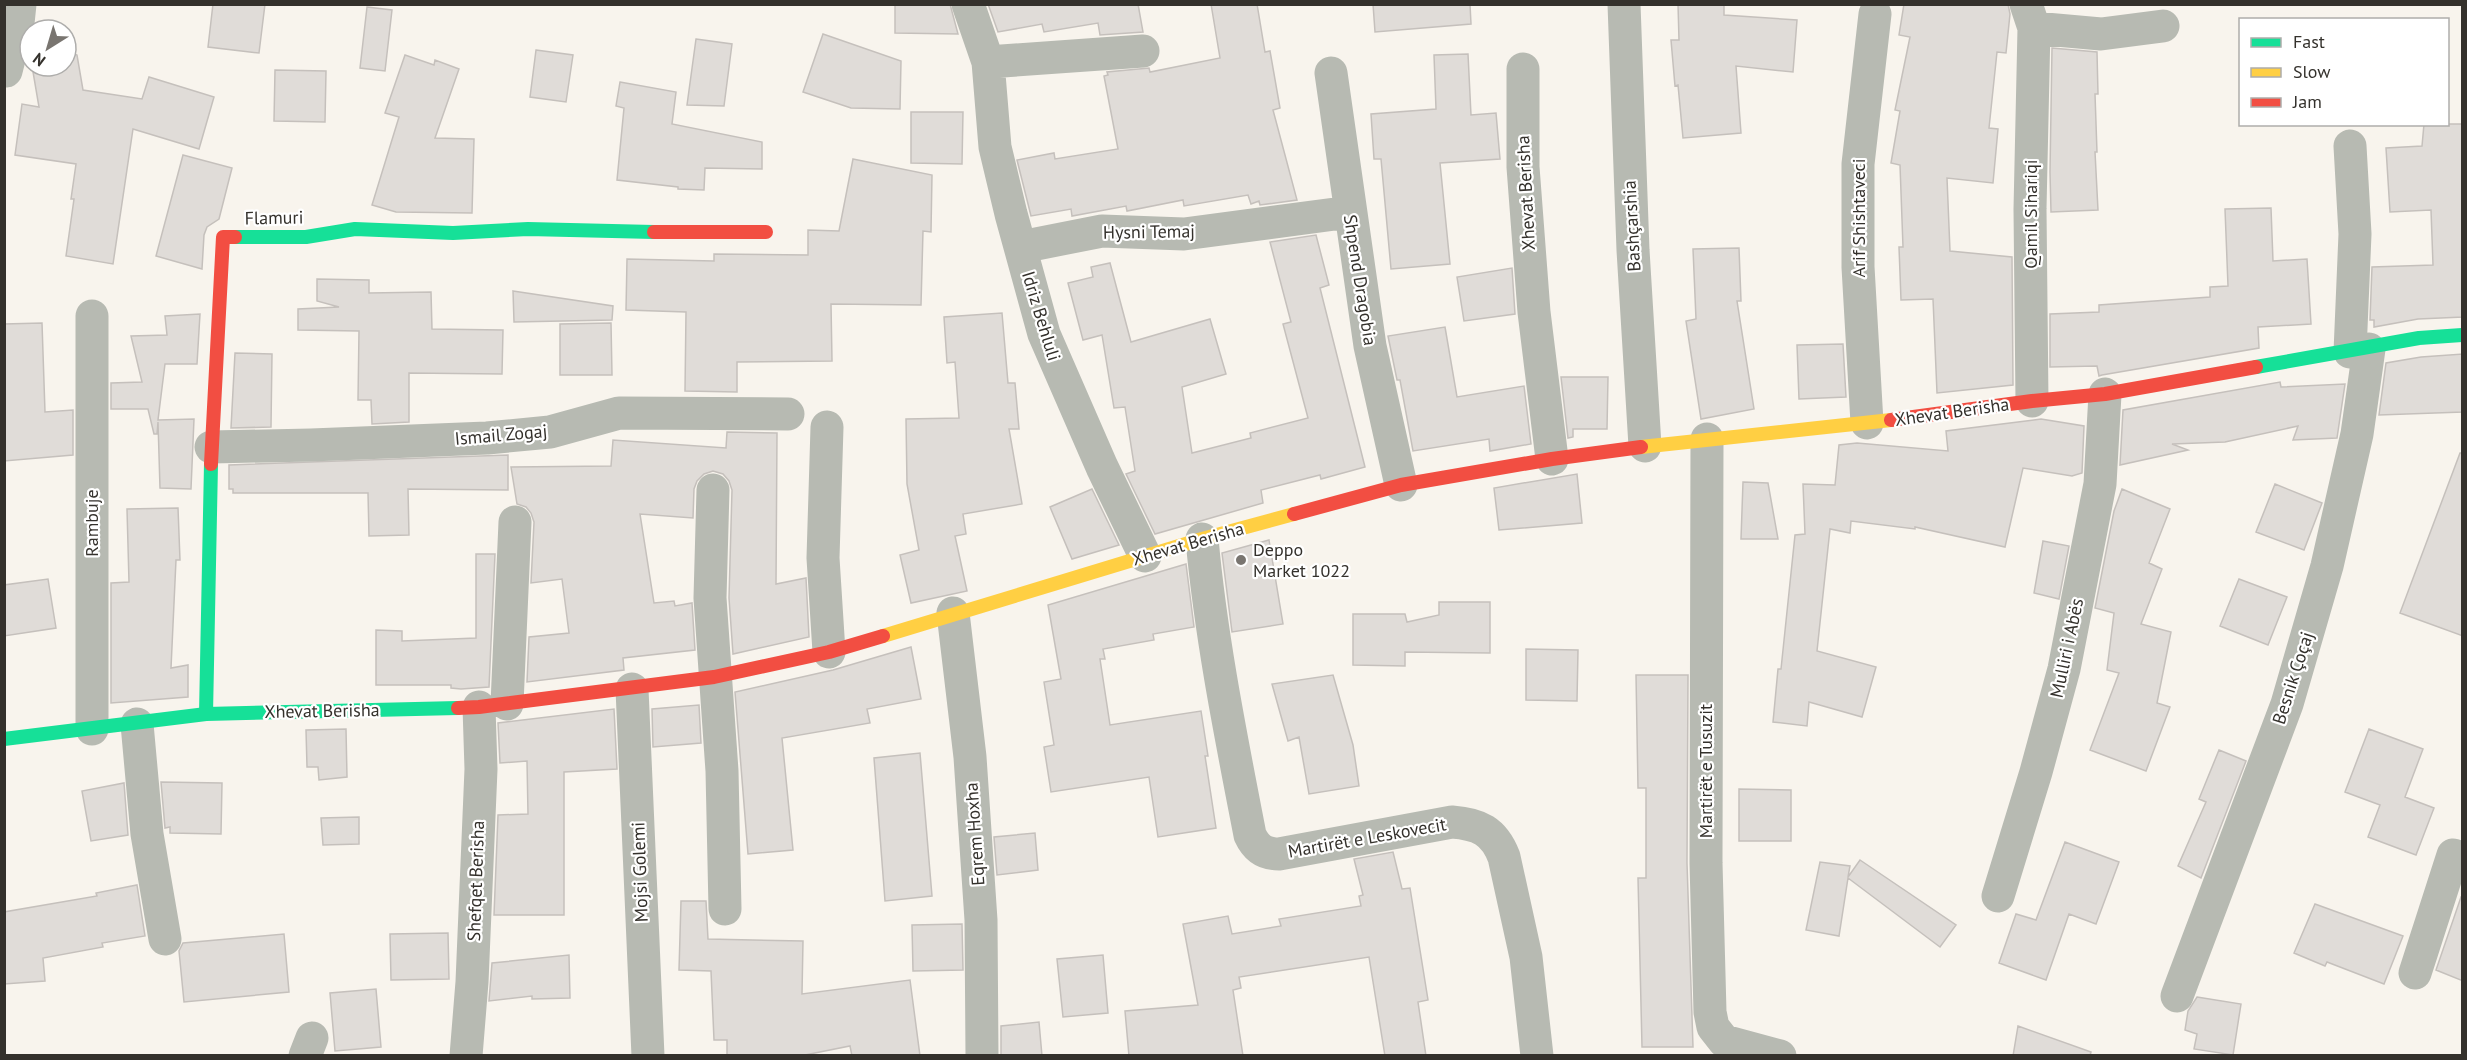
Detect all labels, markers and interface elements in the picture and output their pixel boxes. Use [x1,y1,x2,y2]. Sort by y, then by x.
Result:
north arrow [18,18,78,78]
legend [2239,18,2449,126]
text: Fast [2293,30,2325,53]
text: N [29,49,49,71]
text: Slow [2293,60,2331,83]
text: Jam [2292,90,2322,113]
street label: Xhevat Berisha [1511,135,1540,251]
street label: Arif Shishtaveci [1847,158,1870,278]
street label: Qamil Sihariqi [2019,159,2042,269]
street label: Bashçarshia [1618,180,1645,272]
street label: Flamuri [244,205,304,230]
street label: Shpend Dragobia [1339,213,1382,347]
street label: Hysni Temaj [1103,219,1195,244]
street label: Idriz Behluli [1017,268,1066,364]
street label: Xhevat Berisha [1893,392,2011,431]
street label: Ismail Zogaj [454,419,548,450]
street label: Rambuje [80,489,103,557]
street label: Xhevat Berisha [1129,517,1246,570]
place label: Deppo Market 1022 [1253,538,1350,582]
marker: Deppo Market 1022 [1234,553,1248,567]
street label: Mulliri i Abës [2045,596,2088,700]
street label: Besnik Çoçaj [2267,629,2318,727]
street label: Xhevat Berisha [264,698,380,723]
street label: Martirët e Tusuzit [1694,704,1717,838]
street label: Eqrem Hoxha [959,782,990,886]
street label: Martirët e Leskovecit [1286,812,1448,863]
street label: Shefqet Berisha [462,820,489,942]
street label: Mojsi Golemi [626,821,653,923]

